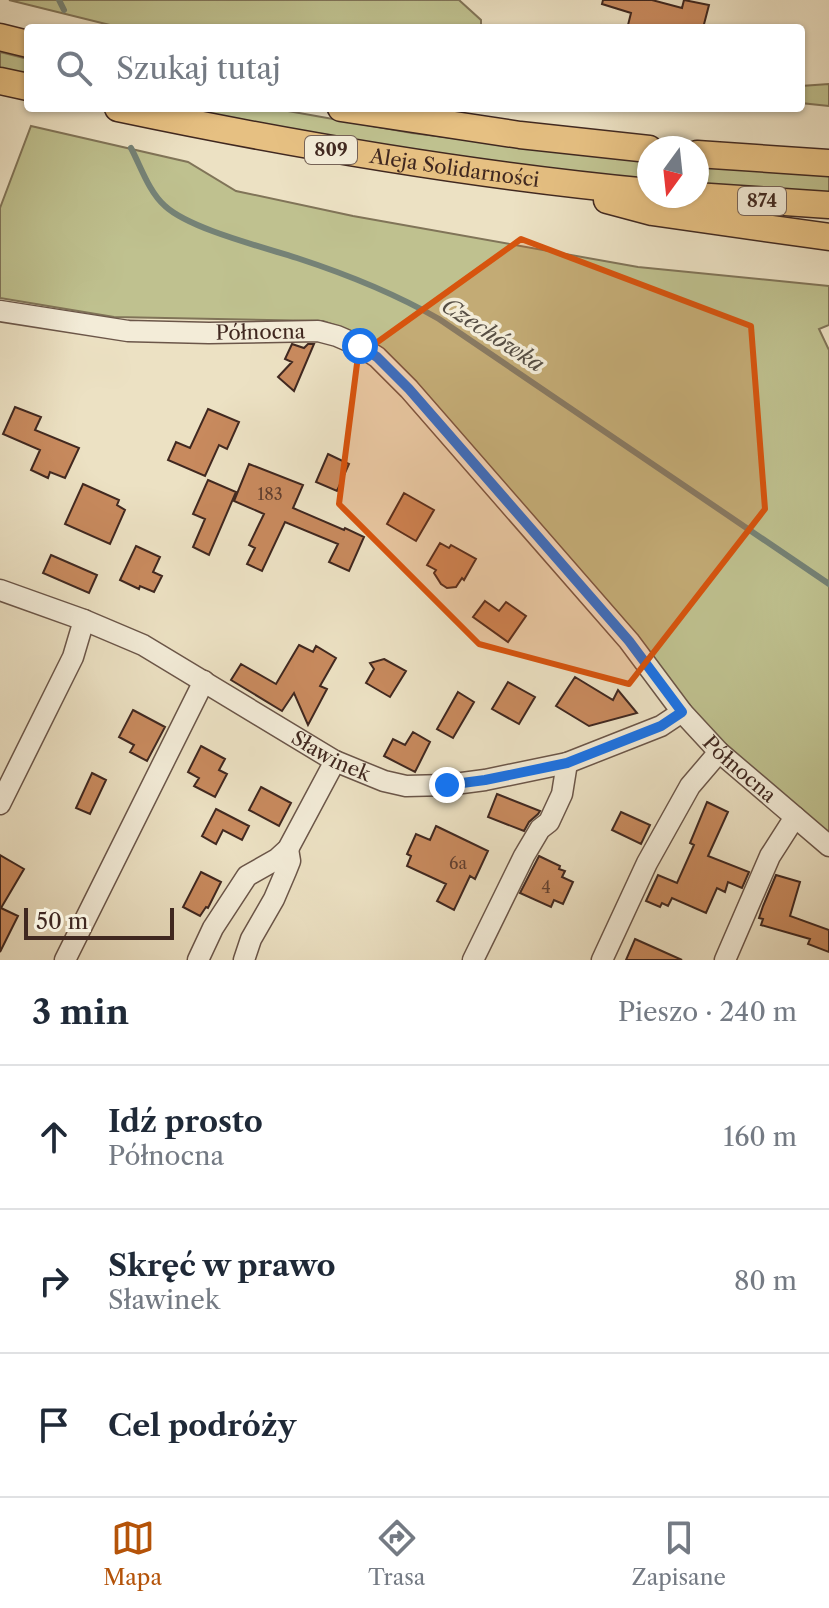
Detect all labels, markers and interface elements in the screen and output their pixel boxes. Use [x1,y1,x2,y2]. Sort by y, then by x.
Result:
search box [24,24,805,112]
icon: search [52,46,96,90]
text: Szukaj tutaj [116,50,281,87]
road number: 809 [305,136,357,164]
north arrow [637,136,709,208]
street label: Aleja Solidarności [367,144,541,192]
road number: 874 [738,187,786,215]
water label: Czechówka [437,292,549,378]
street label: Północna [215,319,306,345]
route start [342,328,378,364]
house number: 183 [257,484,283,504]
street label: Sławinek [287,726,375,787]
street label: Północna [698,731,781,808]
route end [429,767,465,803]
house number: 6a [449,853,467,873]
house number: 4 [541,877,551,897]
scale bar [24,904,174,940]
text: 50 m [36,908,88,935]
text: 3 min [32,991,129,1033]
text: Pieszo · 240 m [618,996,797,1028]
text: Idź prosto [108,1103,263,1140]
icon: ahead [32,1115,76,1159]
text: 160 m [723,1121,797,1153]
text: Północna [108,1140,224,1172]
text: Skręć w prawo [108,1247,336,1284]
icon: right [32,1259,76,1303]
text: 80 m [734,1265,797,1297]
text: Sławinek [108,1284,220,1316]
icon: arrive [32,1403,76,1447]
text: Cel podróży [108,1407,296,1444]
tab: Mapa [103,1516,162,1591]
tab: Trasa [368,1516,425,1591]
tab: Zapisane [632,1516,726,1591]

